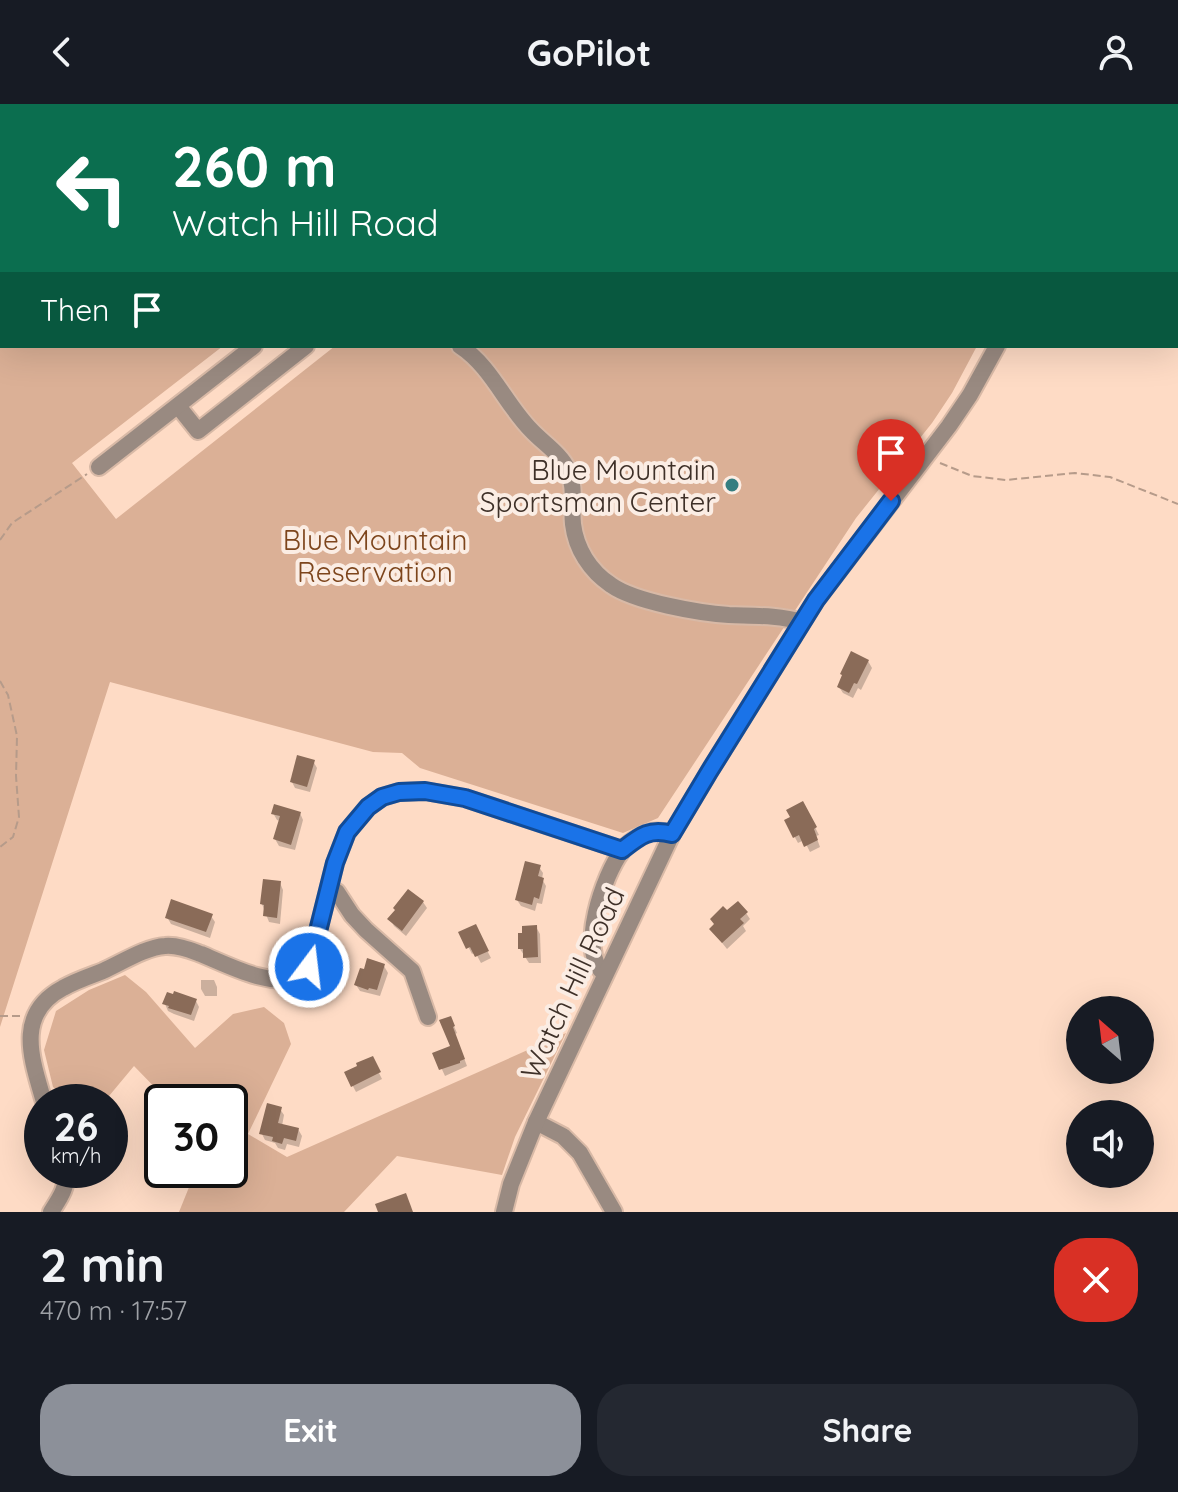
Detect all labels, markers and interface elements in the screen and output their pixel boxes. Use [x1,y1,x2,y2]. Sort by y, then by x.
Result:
icon: back [40,30,84,74]
text: GoPilot [527,30,651,75]
icon: person [1094,30,1138,74]
text: 260 m [172,131,337,201]
icon: left [40,136,144,240]
text: Watch Hill Road [172,200,439,245]
icon: arrive [125,288,169,332]
text: Then [40,291,109,329]
pin [857,419,925,501]
icon: arrive [869,431,913,475]
place label: Blue Mountain Sportsman Center [480,452,716,519]
marker: Blue Mountain Sportsman Center [723,476,741,494]
park label: Blue Mountain Reservation [283,522,467,589]
street label: Watch Hill Road [512,882,632,1084]
position arrow [267,925,351,1009]
north arrow [1066,996,1154,1084]
map controls [1066,996,1154,1188]
speed limit sign: 30 [144,1084,248,1188]
button: sound [1066,1100,1154,1188]
text: 26 [54,1101,98,1151]
text: km/h [51,1143,101,1168]
text: 2 min [40,1234,165,1294]
button: close [1054,1238,1138,1322]
text: 470 m · 17:57 [40,1294,187,1327]
button: Exit [40,1384,581,1476]
button: Share [597,1384,1138,1476]

